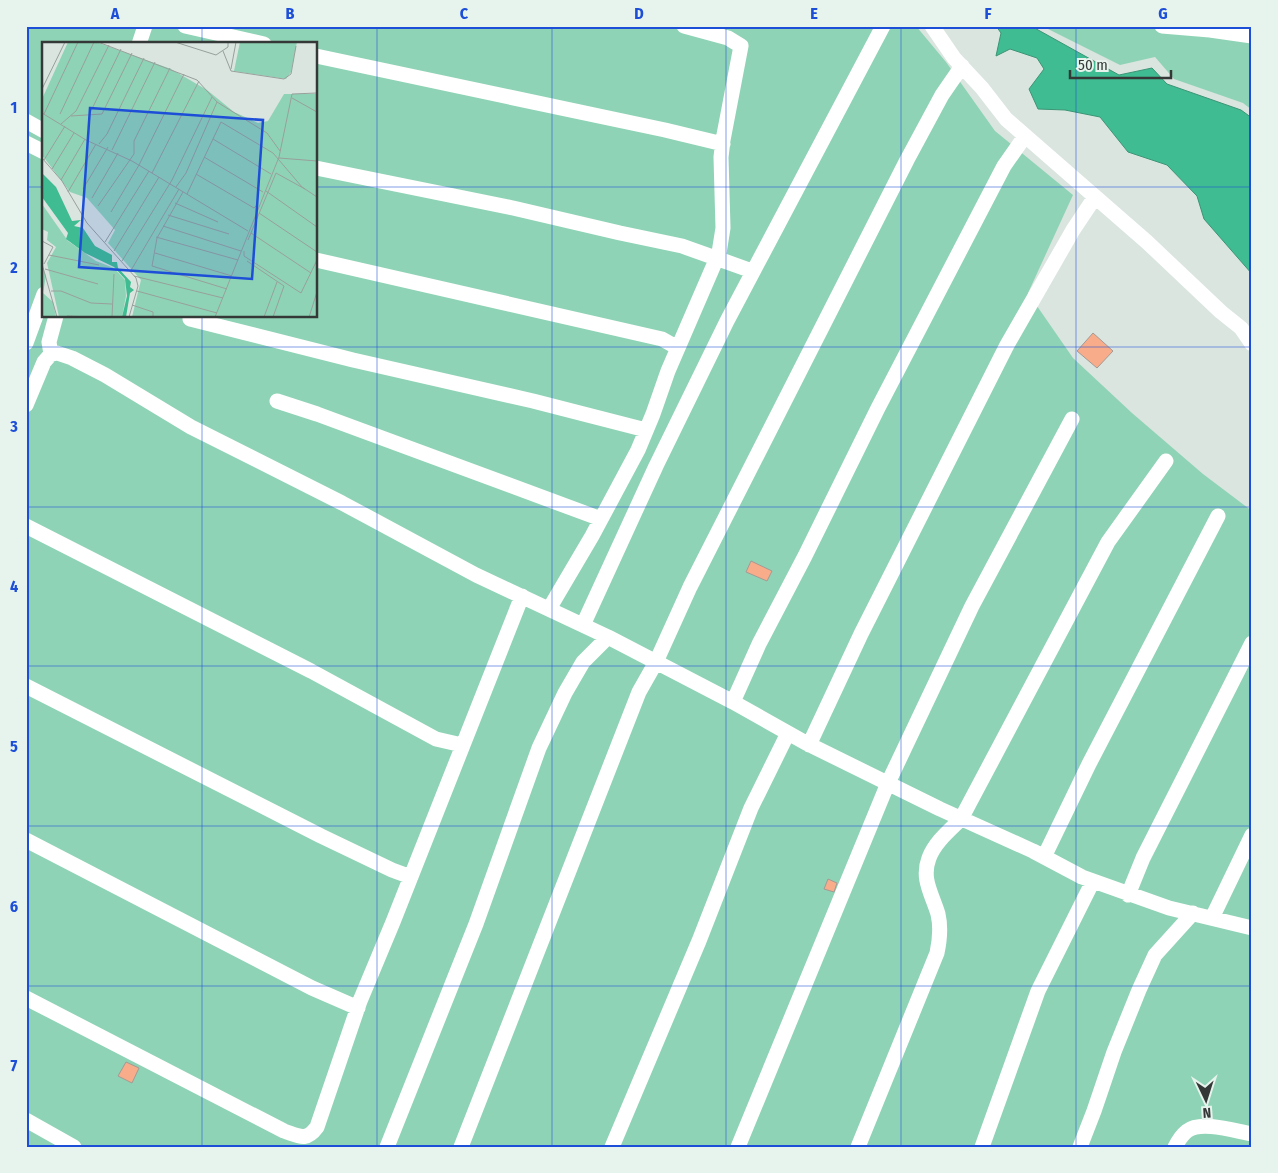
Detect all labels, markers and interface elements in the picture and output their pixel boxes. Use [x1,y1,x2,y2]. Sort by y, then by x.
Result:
text: A [110,4,120,23]
text: B [286,4,295,23]
text: C [460,4,469,23]
text: D [634,4,644,23]
text: E [810,4,818,23]
text: F [984,4,992,23]
text: G [1158,4,1168,23]
inset map [42,42,318,318]
scale bar [1070,48,1172,80]
text: 50 m [1078,56,1108,74]
text: 1 [11,98,17,117]
text: 2 [9,258,18,277]
text: 3 [9,417,18,436]
text: 4 [10,577,18,596]
text: 5 [10,737,18,756]
text: 6 [10,897,18,916]
text: 7 [11,1056,18,1075]
north arrow [1180,1076,1230,1126]
text: N [1202,1104,1212,1121]

